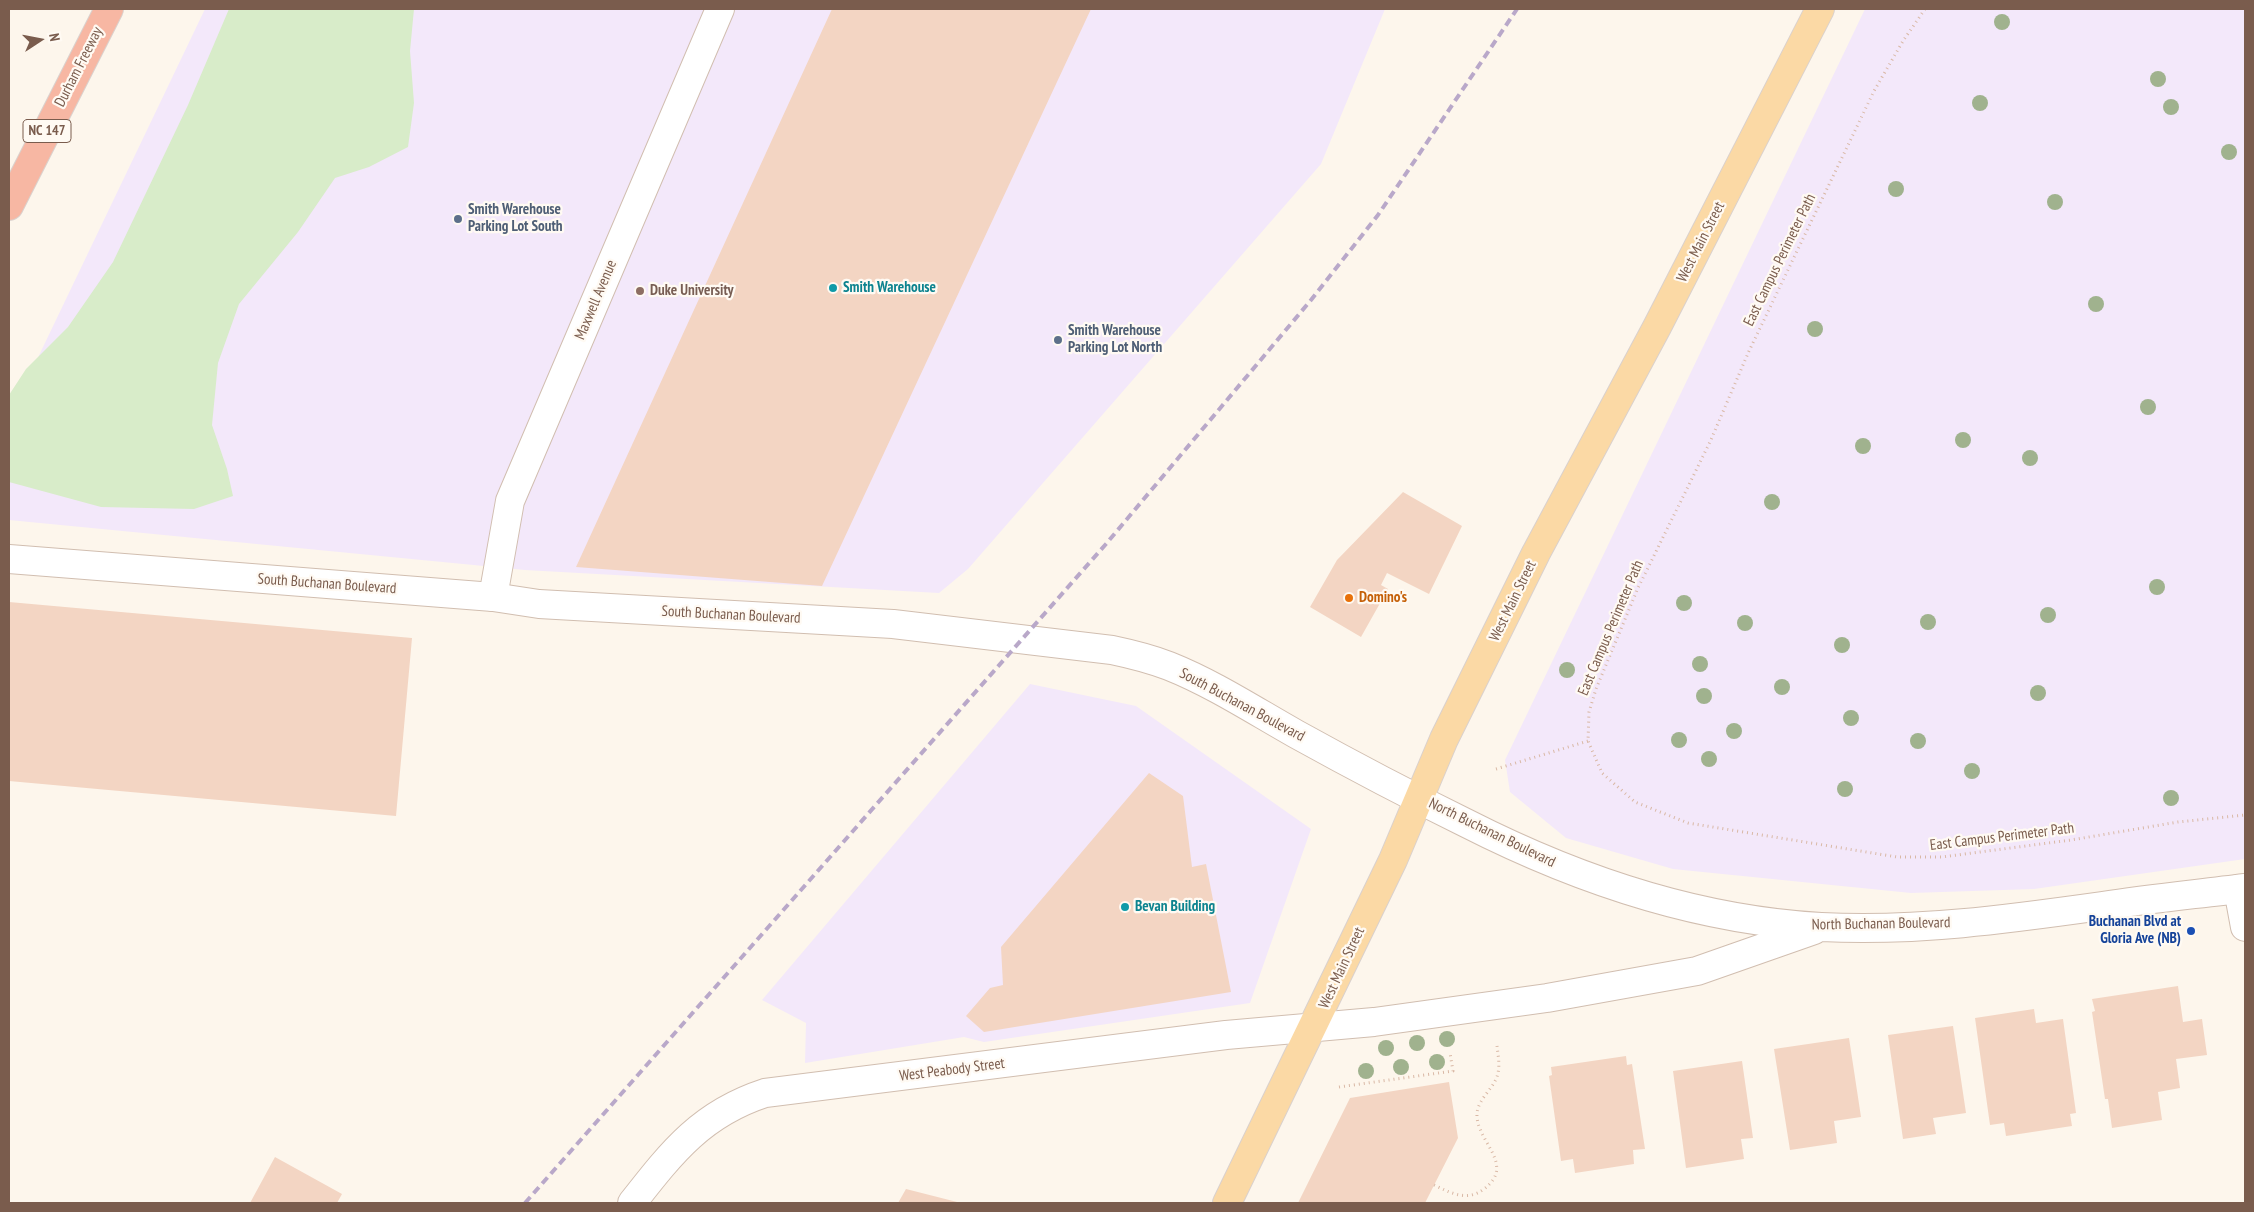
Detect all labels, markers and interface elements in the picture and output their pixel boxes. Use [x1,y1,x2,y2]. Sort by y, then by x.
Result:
north arrow [15,15,65,65]
street label: Durham Freeway [51,24,107,110]
text: N [45,32,64,43]
road number: NC 147 [23,120,71,142]
street label: East Campus Perimeter Path [1740,191,1820,329]
street label: West Main Street [1673,199,1729,285]
place label: Smith Warehouse Parking Lot South [468,201,563,236]
marker: Smith Warehouse Parking Lot South [452,213,464,225]
street label: Maxwell Avenue [571,257,621,343]
place label: Smith Warehouse [843,279,936,297]
place label: Duke University [650,282,733,300]
marker: Smith Warehouse [827,282,839,294]
marker: Duke University [634,285,646,297]
place label: Smith Warehouse Parking Lot North [1068,322,1162,357]
marker: Smith Warehouse Parking Lot North [1052,334,1064,346]
street label: West Main Street [1486,558,1540,644]
street label: East Campus Perimeter Path [1574,558,1648,698]
street label: South Buchanan Boulevard [257,570,397,598]
place label: Domino's [1359,589,1407,607]
marker: Domino's [1343,592,1355,604]
street label: South Buchanan Boulevard [661,602,801,628]
street label: South Buchanan Boulevard [1176,664,1308,746]
street label: North Buchanan Boulevard [1426,795,1558,871]
street label: East Campus Perimeter Path [1929,819,2075,855]
place label: Bevan Building [1135,898,1215,916]
marker: Bevan Building [1119,901,1131,913]
place label: Buchanan Blvd at Gloria Ave (NB) [2089,913,2181,948]
street label: North Buchanan Boulevard [1812,914,1950,934]
street label: West Main Street [1315,924,1369,1012]
marker: Buchanan Blvd at Gloria Ave (NB) [2185,925,2197,937]
street label: West Peabody Street [898,1055,1006,1085]

